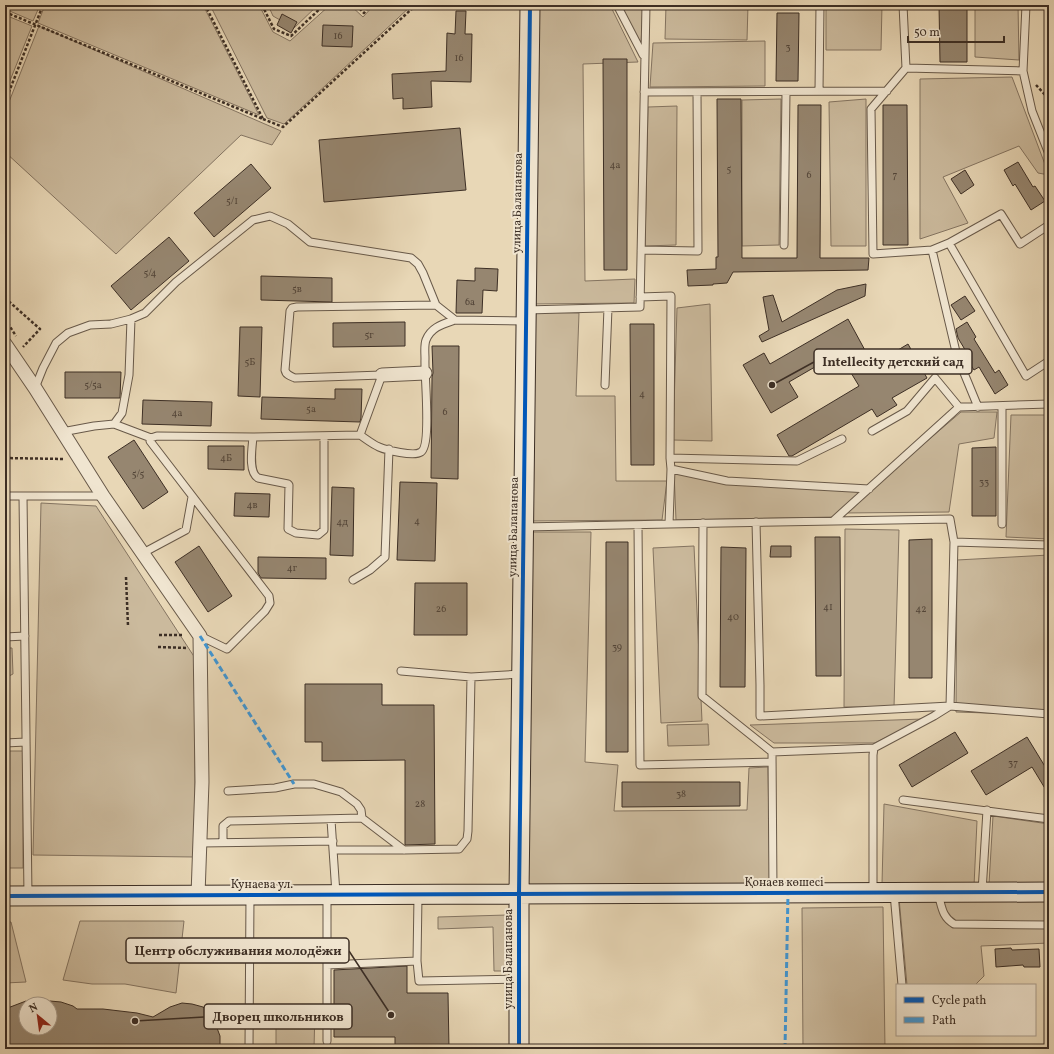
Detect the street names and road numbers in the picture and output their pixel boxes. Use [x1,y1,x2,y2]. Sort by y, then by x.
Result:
street label: улица Балапанова [509,153,527,253]
street label: улица Балапанова [505,477,523,577]
street label: Қонаев көшесі [744,875,824,891]
street label: Кунаева ул. [231,877,293,893]
street label: улица Балапанова [501,909,517,1009]

